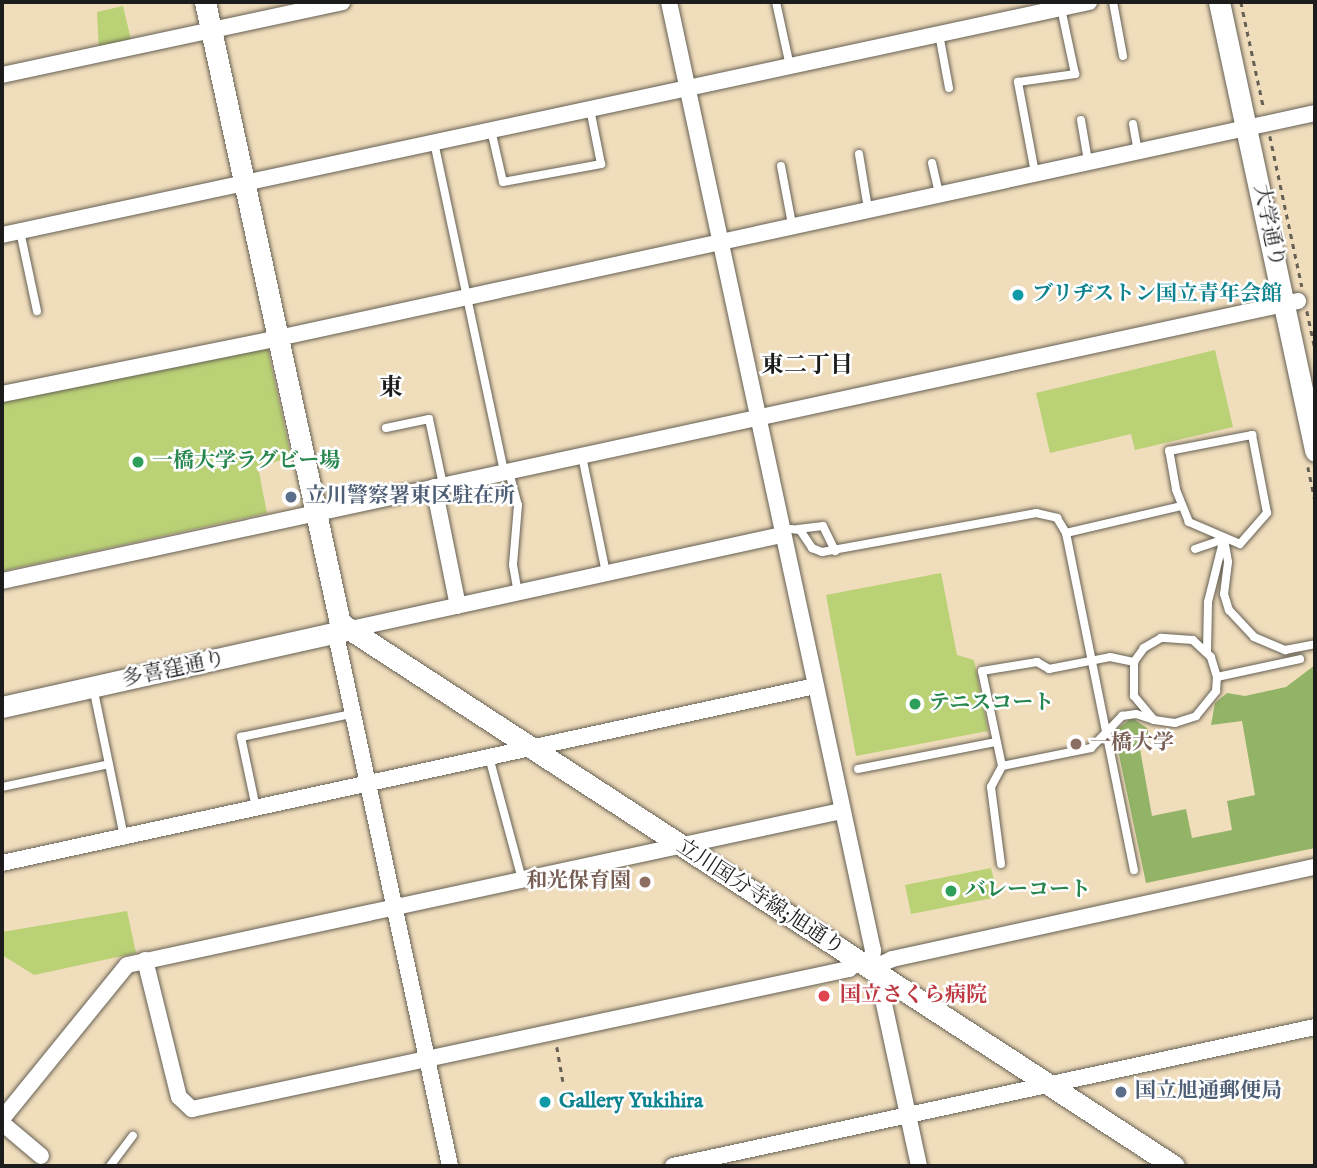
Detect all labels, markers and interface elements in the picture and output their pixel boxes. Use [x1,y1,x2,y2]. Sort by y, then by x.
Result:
street label: 大学通り [1247,182,1289,270]
place label: ブリヂストン国立青年会館 [1032,282,1284,308]
marker: ブリヂストン国立青年会館 [1010,287,1026,303]
district label: 東二丁目 [761,352,853,380]
district label: 東 [379,375,403,403]
place label: 一橋大学ラグビー場 [152,449,340,475]
marker: 一橋大学ラグビー場 [130,454,146,470]
place label: 立川警察署東区駐在所 [305,484,515,510]
marker: 立川警察署東区駐在所 [283,489,299,505]
street label: 多喜窪通り [120,647,228,693]
place label: テニスコート [929,691,1055,717]
marker: テニスコート [907,696,923,712]
place label: 一橋大学 [1090,731,1174,757]
marker: 一橋大学 [1068,736,1084,752]
street label: 立川国分寺線;旭通り [671,834,849,962]
place label: 和光保育園 [526,869,631,895]
marker: 和光保育園 [637,874,653,890]
place label: バレーコート [965,878,1091,904]
marker: バレーコート [943,883,959,899]
place label: 国立さくら病院 [840,983,987,1009]
marker: 国立さくら病院 [814,986,834,1006]
place label: 国立旭通郵便局 [1135,1079,1282,1105]
marker: 国立旭通郵便局 [1113,1084,1129,1100]
place label: Gallery Yukihira [559,1089,703,1115]
marker: Gallery Yukihira [537,1094,553,1110]

